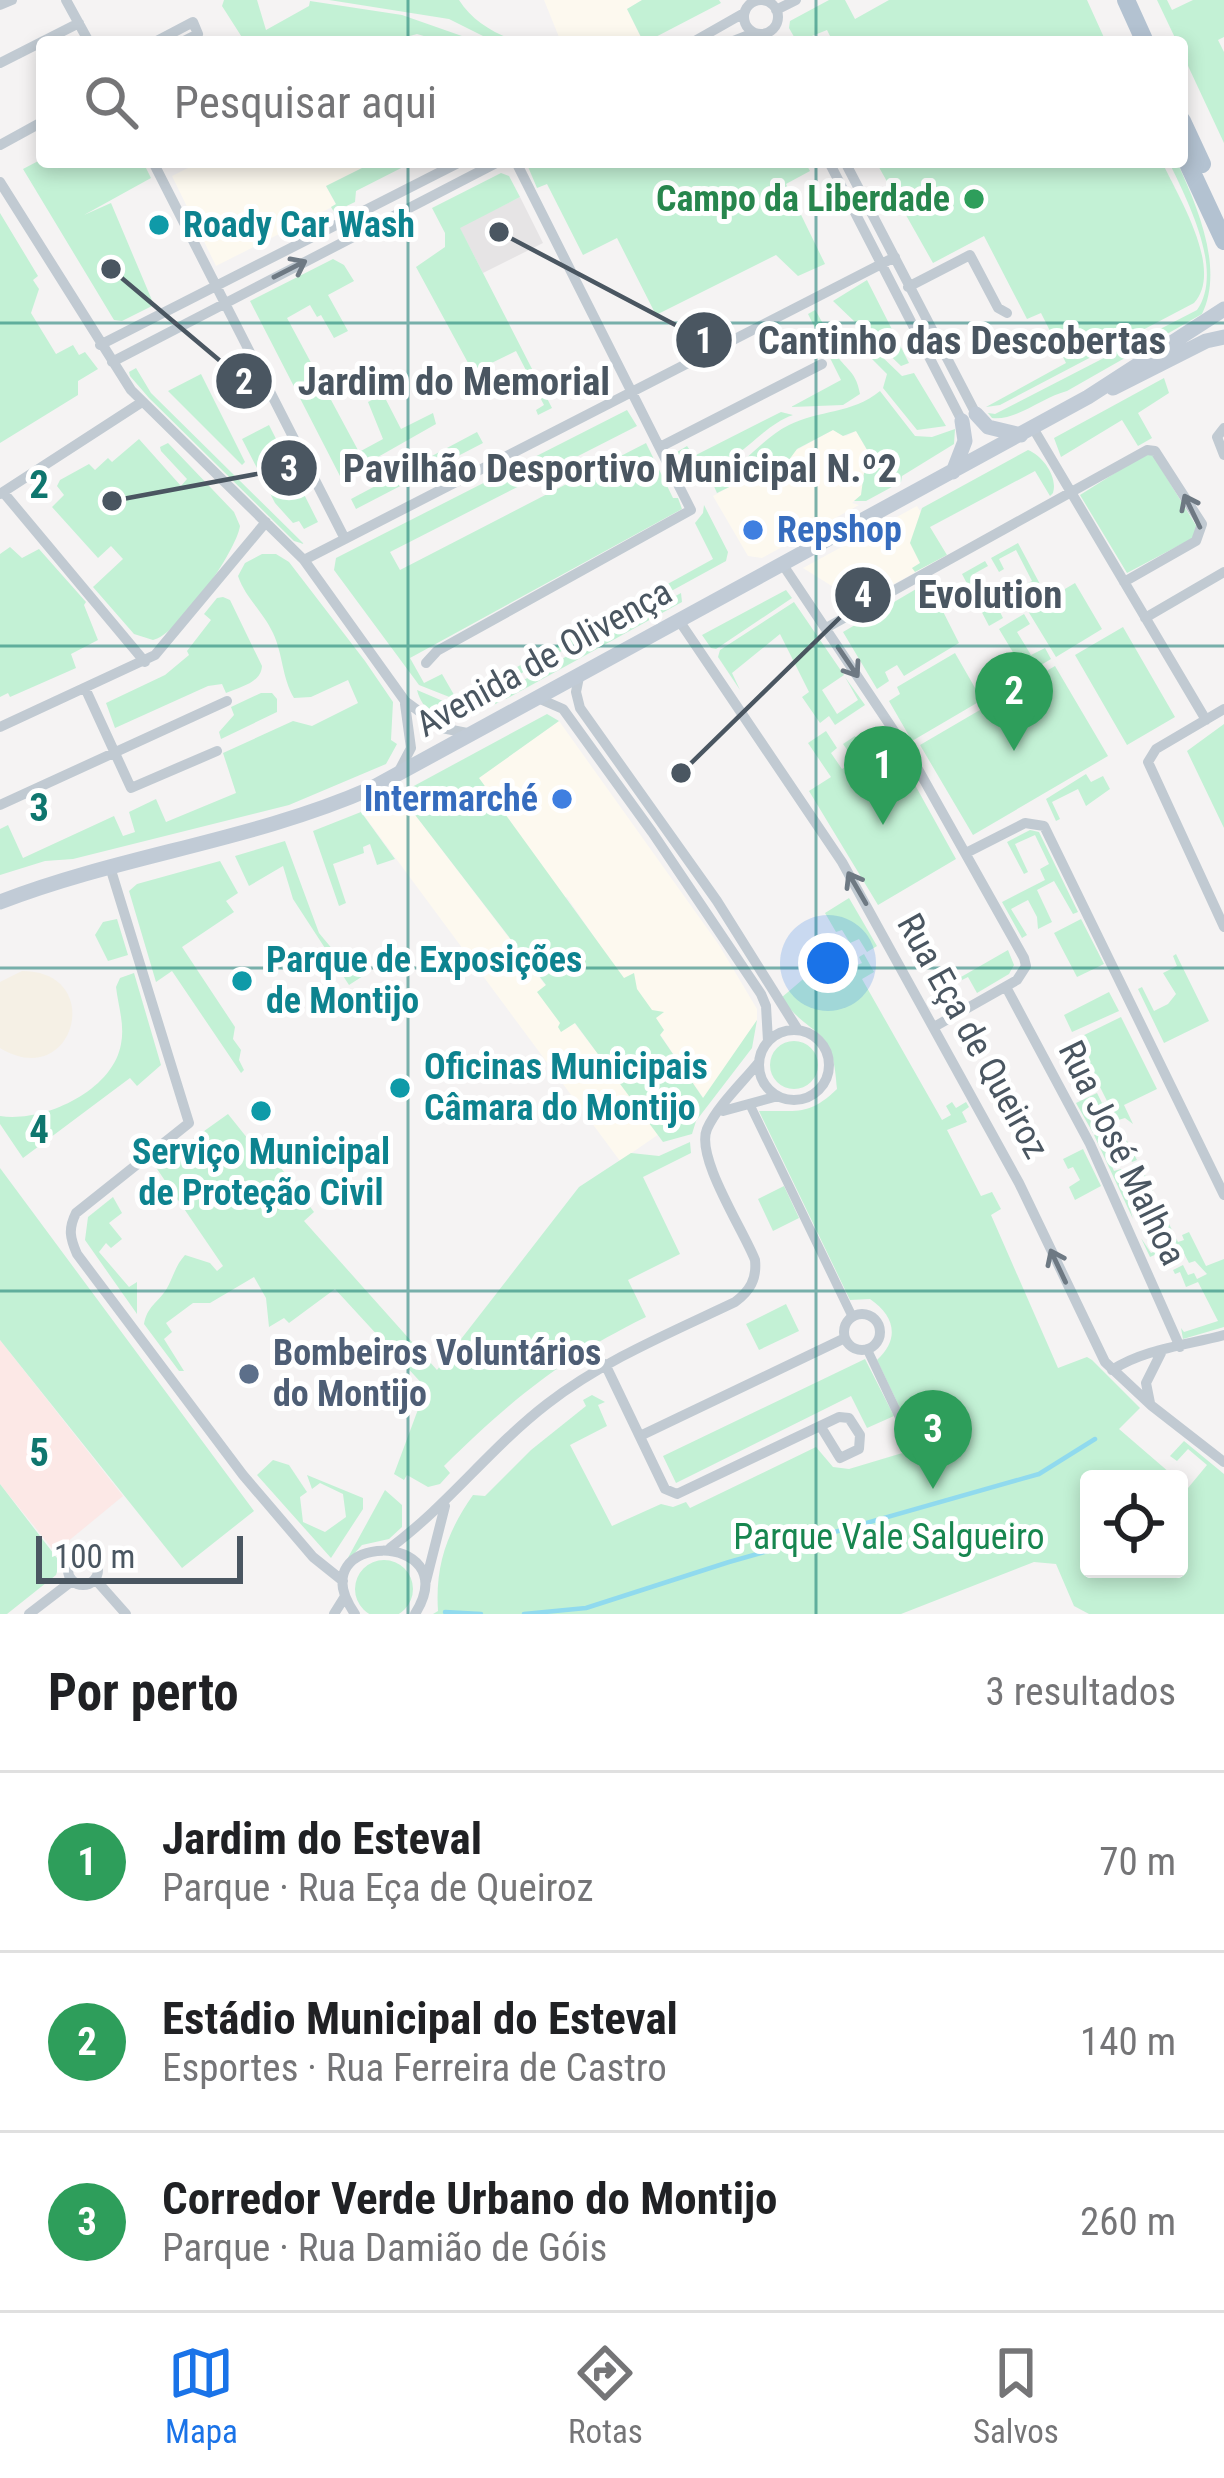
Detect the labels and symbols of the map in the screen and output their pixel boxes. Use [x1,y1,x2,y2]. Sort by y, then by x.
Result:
place label: Campo da Liberdade [656,178,950,220]
marker: Campo da Liberdade [961,186,987,212]
place label: Roady Car Wash [183,204,415,246]
marker: Roady Car Wash [146,212,172,238]
one-way arrow [272,256,307,279]
callout: Cantinho das Descobertas [674,303,1190,378]
text: Cantinho das Descobertas [758,318,1166,364]
text: 1 [695,320,713,362]
callout: Jardim do Memorial [214,343,635,418]
text: Jardim do Memorial [298,359,610,405]
text: 2 [235,361,253,403]
callout: Pavilhão Desportivo Municipal N.º2 [259,431,921,506]
text: Pavilhão Desportivo Municipal N.º2 [343,446,897,492]
text: 3 [280,448,298,490]
text: 2 [29,462,49,508]
one-way arrow [1180,494,1202,530]
place label: Repshop [777,509,902,551]
marker: Repshop [740,517,766,543]
callout: Evolution [833,557,1086,632]
street label: Avenida de Olivença [409,570,679,746]
text: Evolution [918,572,1062,618]
text: 4 [854,574,872,616]
one-way arrow [836,645,861,679]
pin: 2 [975,652,1053,751]
pin: 1 [844,726,922,825]
place label: Intermarché [364,778,538,820]
text: 3 [29,785,49,831]
marker: Intermarché [549,786,575,812]
one-way arrow [845,871,868,906]
street label: Rua Eça de Queiroz [888,906,1058,1166]
your location [798,933,858,993]
place label: Parque de Exposições de Montijo [266,939,582,1022]
marker: Parque de Exposições de Montijo [229,968,255,994]
street label: Rua José Malhoa [1050,1034,1194,1272]
place label: Oficinas Municipais Câmara do Montijo [424,1046,708,1129]
marker: Oficinas Municipais Câmara do Montijo [387,1075,413,1101]
marker: Serviço Municipal de Proteção Civil [248,1098,274,1124]
text: 4 [29,1107,49,1153]
place label: Serviço Municipal de Proteção Civil [132,1131,390,1214]
one-way arrow [1046,1249,1068,1285]
place label: Bombeiros Voluntários do Montijo [273,1332,601,1415]
marker: Bombeiros Voluntários do Montijo [236,1361,262,1387]
pin: 3 [894,1390,972,1489]
text: 5 [29,1430,49,1476]
park label: Parque Vale Salgueiro [733,1516,1045,1558]
scale bar [36,1530,243,1583]

